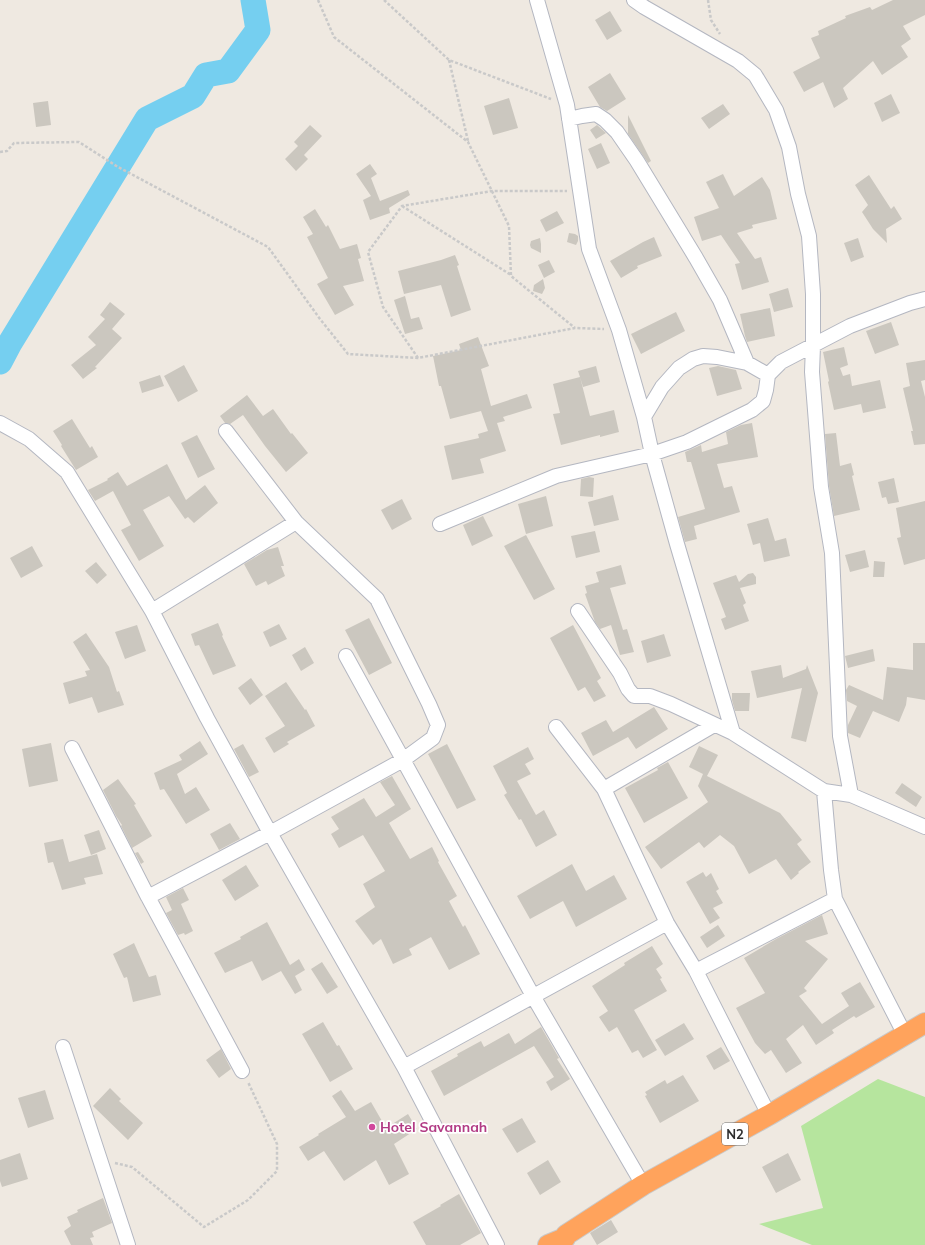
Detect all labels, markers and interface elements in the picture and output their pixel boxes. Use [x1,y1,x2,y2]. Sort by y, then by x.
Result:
place label: Hotel Savannah [380,1118,487,1136]
marker: Hotel Savannah [367,1122,377,1132]
road number: N2 [722,1123,748,1145]

